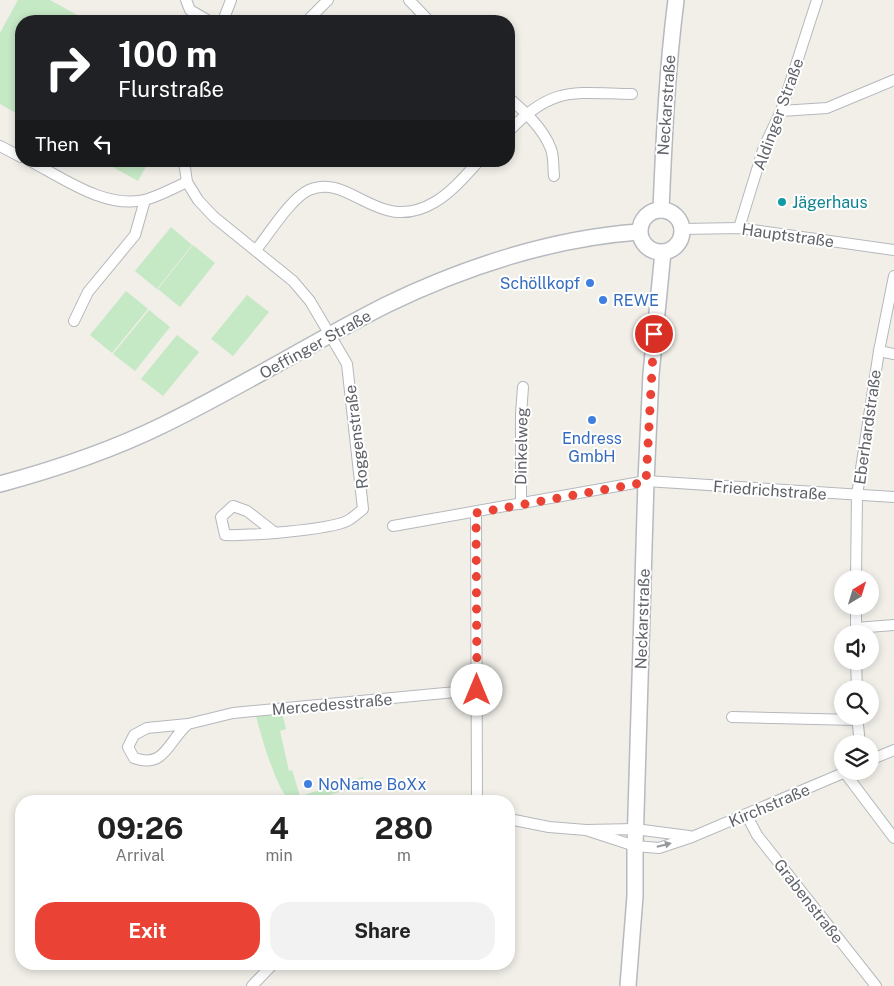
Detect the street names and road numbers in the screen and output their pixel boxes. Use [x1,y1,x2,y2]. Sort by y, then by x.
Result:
street label: Neckarstraße [654,54,679,156]
street label: Aldinger Straße [749,56,808,173]
street label: Hauptstraße [740,220,835,251]
street label: Oeffinger Straße [256,306,374,383]
street label: Eberhardstraße [850,368,885,486]
street label: Roggenstraße [341,384,372,490]
street label: Dinkelweg [511,407,532,485]
street label: Friedrichstraße [713,477,827,504]
street label: Neckarstraße [631,568,654,670]
street label: Mercedesstraße [271,690,393,719]
street label: Kirchstraße [726,780,813,831]
street label: Grabenstraße [770,855,847,947]

